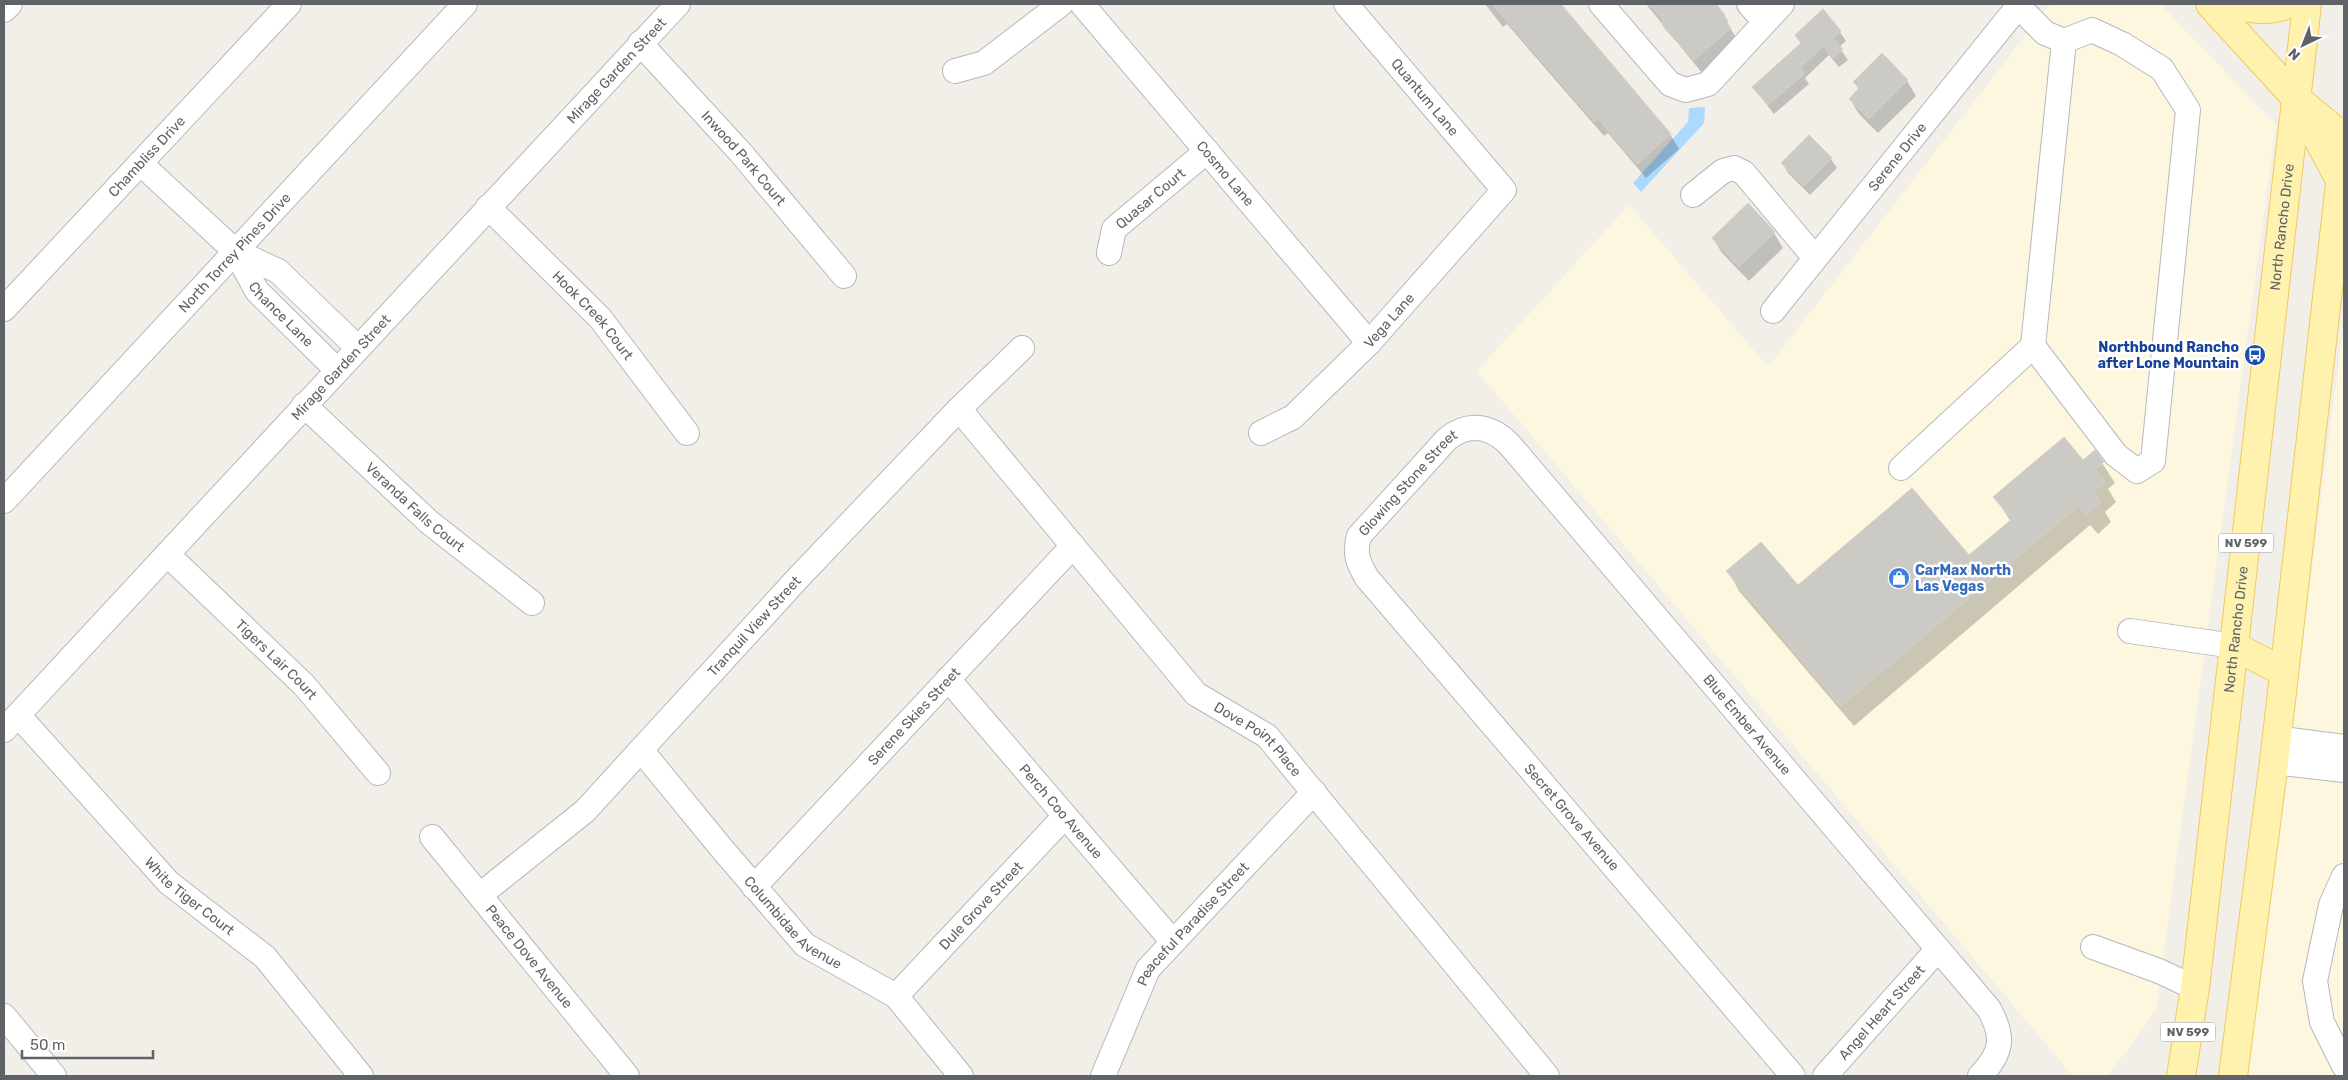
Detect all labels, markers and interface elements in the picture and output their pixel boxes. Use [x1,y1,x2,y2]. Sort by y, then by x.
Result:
street label: Mirage Garden Street [563,14,670,127]
north arrow [2278,20,2328,70]
text: N [2285,44,2304,64]
street label: Quantum Lane [1387,55,1462,140]
street label: Inwood Park Court [698,107,790,210]
street label: Chambliss Drive [105,112,189,201]
street label: Serene Drive [1865,119,1930,195]
street label: Cosmo Lane [1193,138,1258,210]
street label: North Rancho Drive [2266,163,2298,291]
street label: Quasar Court [1112,165,1189,233]
street label: North Torrey Pines Drive [175,189,295,316]
street label: Hook Creek Court [548,267,637,364]
street label: Chance Lane [245,279,317,351]
street label: Vega Lane [1361,290,1418,352]
street label: Mirage Garden Street [288,311,395,424]
place label: Northbound Rancho after Lone Mountain [2098,339,2239,372]
bus stop icon: Northbound Rancho after Lone Mountain [2243,343,2267,367]
street label: Glowing Stone Street [1355,426,1461,540]
street label: Veranda Falls Court [362,459,468,556]
road number: NV 599 [2218,534,2274,552]
place label: CarMax North Las Vegas [1915,562,2011,595]
street label: North Rancho Drive [2221,565,2252,694]
shop icon: CarMax North Las Vegas [1887,566,1911,590]
street label: Tranquil View Street [704,572,805,680]
street label: Tigers Lair Court [232,616,321,704]
street label: Serene Skies Street [864,664,964,769]
street label: Blue Ember Avenue [1699,671,1795,779]
street label: Dove Point Place [1211,699,1305,780]
street label: Secret Grove Avenue [1521,760,1623,874]
street label: Perch Coo Avenue [1016,761,1106,862]
street label: White Tiger Court [141,854,238,939]
street label: Dule Grove Street [936,858,1027,954]
street label: Peaceful Paradise Street [1134,859,1253,989]
street label: Columbidae Avenue [740,873,845,973]
street label: Peace Dove Avenue [482,902,576,1012]
street label: Angel Heart Street [1835,961,1929,1064]
road number: NV 599 [2160,1022,2216,1042]
scale bar [22,1028,154,1060]
text: 50 m [30,1036,65,1054]

